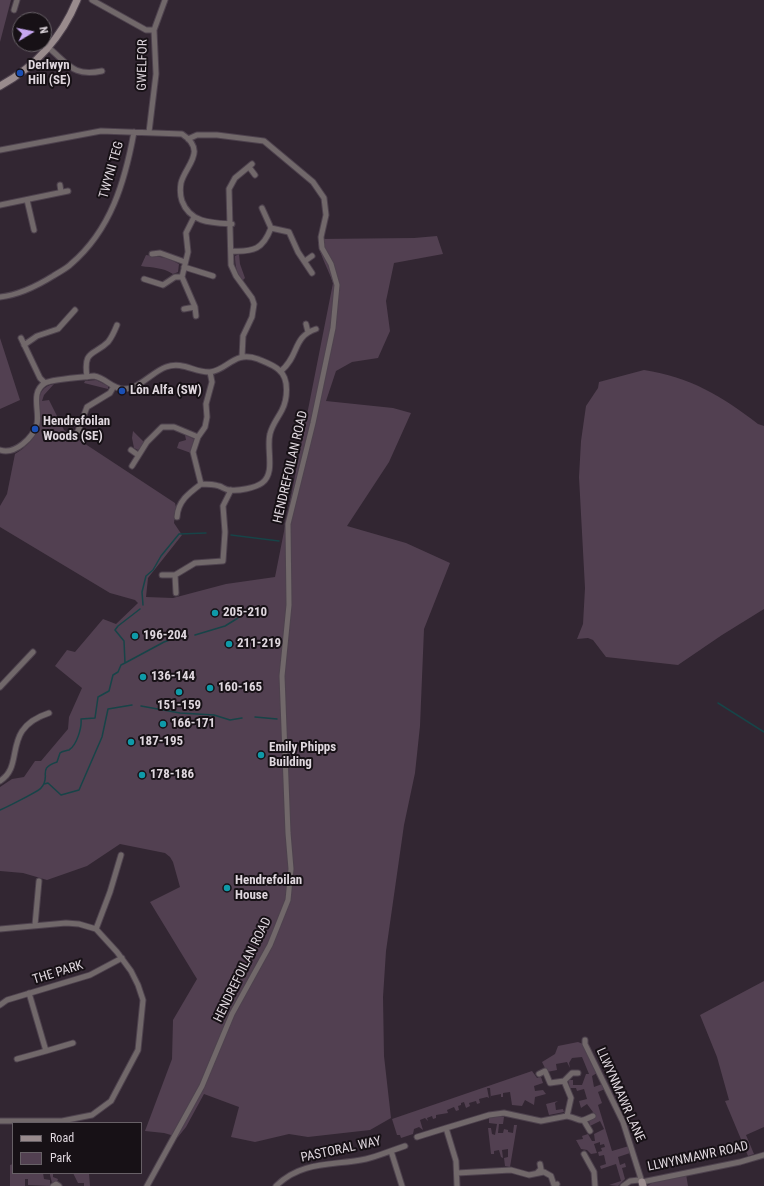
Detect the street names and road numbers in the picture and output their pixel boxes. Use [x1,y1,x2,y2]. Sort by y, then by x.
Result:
street label: GWELFOR [135,39,151,91]
street label: TWYNI TEG [96,140,128,200]
street label: HENDREFOILAN ROAD [270,409,312,525]
street label: HENDREFOILAN ROAD [211,915,275,1025]
street label: THE PARK [31,958,85,988]
street label: LLWYNMAWR LANE [592,1046,648,1144]
street label: PASTORAL WAY [299,1134,383,1166]
street label: LLWYNMAWR ROAD [646,1139,750,1175]

